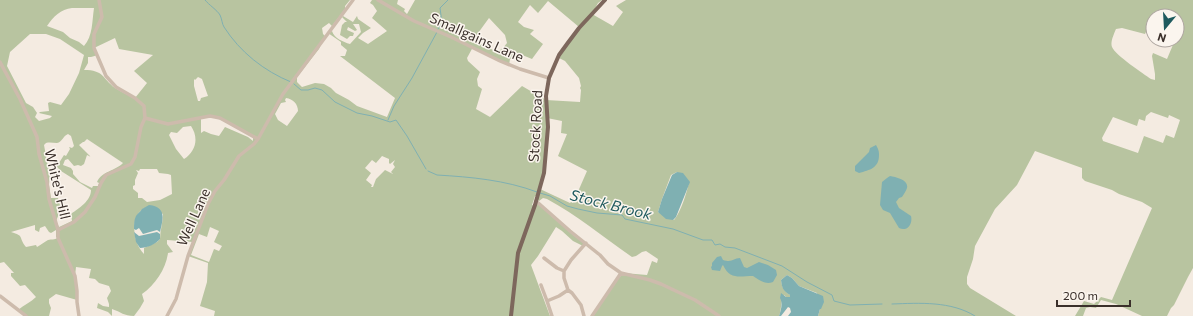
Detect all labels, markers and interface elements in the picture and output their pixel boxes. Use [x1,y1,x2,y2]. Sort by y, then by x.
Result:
north arrow [1145,8,1185,48]
street label: Smallgains Lane [427,9,527,65]
text: N [1156,31,1168,45]
street label: Stock Road [525,90,545,162]
street label: White's Hill [42,147,74,221]
water label: Stock Brook [568,185,655,223]
street label: Well Lane [173,186,213,248]
scale bar [1057,282,1130,308]
text: 200 m [1063,288,1098,302]

